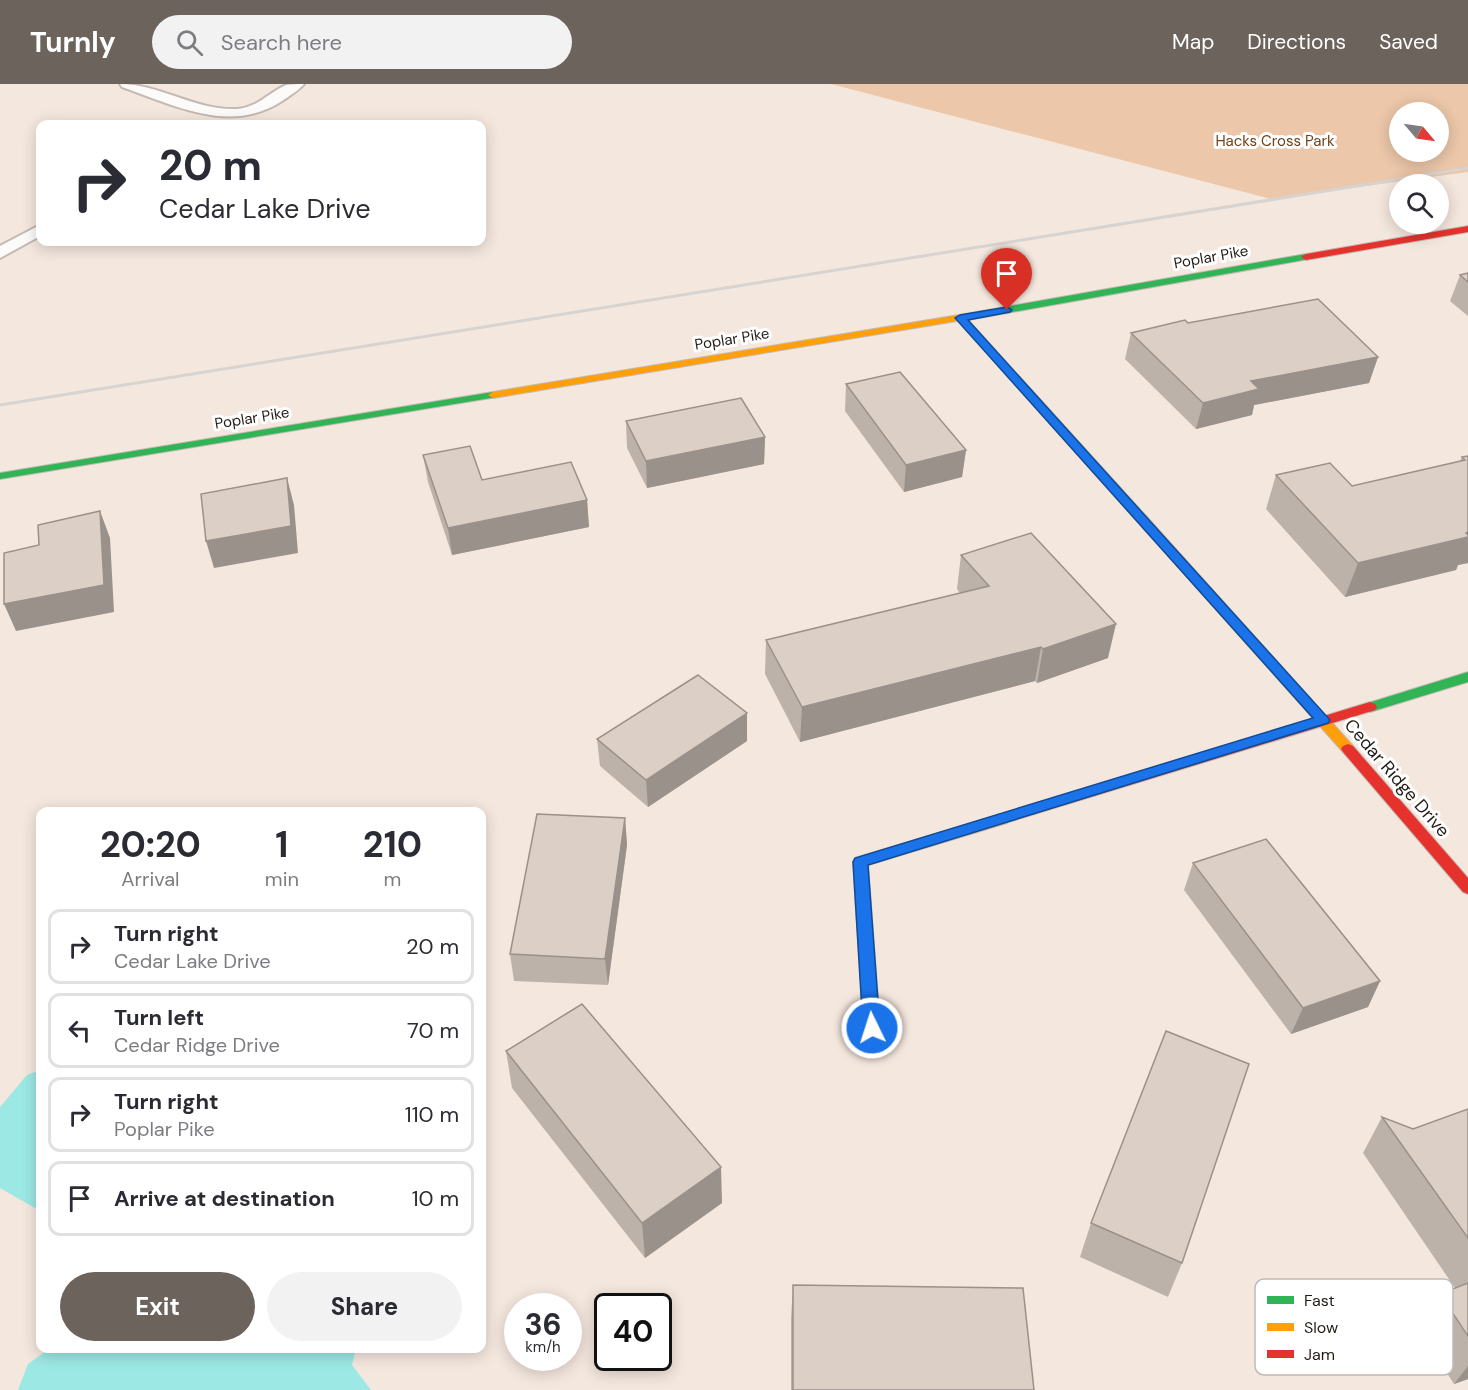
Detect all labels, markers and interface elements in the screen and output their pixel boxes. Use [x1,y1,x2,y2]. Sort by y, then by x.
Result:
search box [152,15,572,69]
text: Turnly [30,24,116,61]
icon: search [173,26,206,59]
text: Search here [221,28,342,57]
text: Map [1172,28,1214,56]
text: Directions [1247,28,1346,56]
text: Saved [1379,28,1438,56]
north arrow [1389,102,1449,162]
map controls [1389,102,1449,234]
park label: Hacks Cross Park [1215,131,1335,151]
text: 20 m [159,138,262,193]
icon: right [60,144,138,222]
button: search [1389,174,1449,234]
text: Cedar Lake Drive [159,191,371,226]
street label: Poplar Pike [1172,241,1250,273]
pin [981,248,1032,310]
icon: arrive [990,257,1023,290]
street label: Poplar Pike [693,323,771,355]
street label: Poplar Pike [213,402,291,434]
street label: Cedar Ridge Drive [1339,714,1455,842]
text: 20:20 [100,821,201,868]
text: 1 [275,821,288,868]
text: 210 [363,821,422,868]
text: Arrival [121,866,180,892]
text: min [265,866,299,892]
text: m [384,866,401,892]
text: Turn right [114,919,219,948]
icon: right [63,930,96,963]
text: 20 m [406,932,459,961]
text: Cedar Lake Drive [114,948,271,974]
position arrow [840,996,904,1060]
text: Turn left [114,1003,204,1032]
icon: left [63,1014,96,1047]
text: 70 m [407,1016,459,1045]
text: Cedar Ridge Drive [114,1032,280,1058]
text: Turn right [114,1087,219,1116]
icon: right [63,1098,96,1131]
text: 110 m [405,1100,459,1129]
text: Poplar Pike [114,1116,215,1142]
icon: arrive [63,1182,96,1215]
text: Arrive at destination [114,1184,335,1213]
text: 10 m [412,1184,459,1213]
button: Exit [60,1272,255,1341]
button: Share [267,1272,462,1341]
legend [1255,1279,1453,1375]
text: Fast [1304,1290,1335,1311]
speed limit sign: 40 [594,1293,672,1371]
text: 36 [524,1305,562,1344]
text: Slow [1304,1317,1338,1338]
text: km/h [525,1337,561,1357]
text: Jam [1304,1344,1335,1365]

